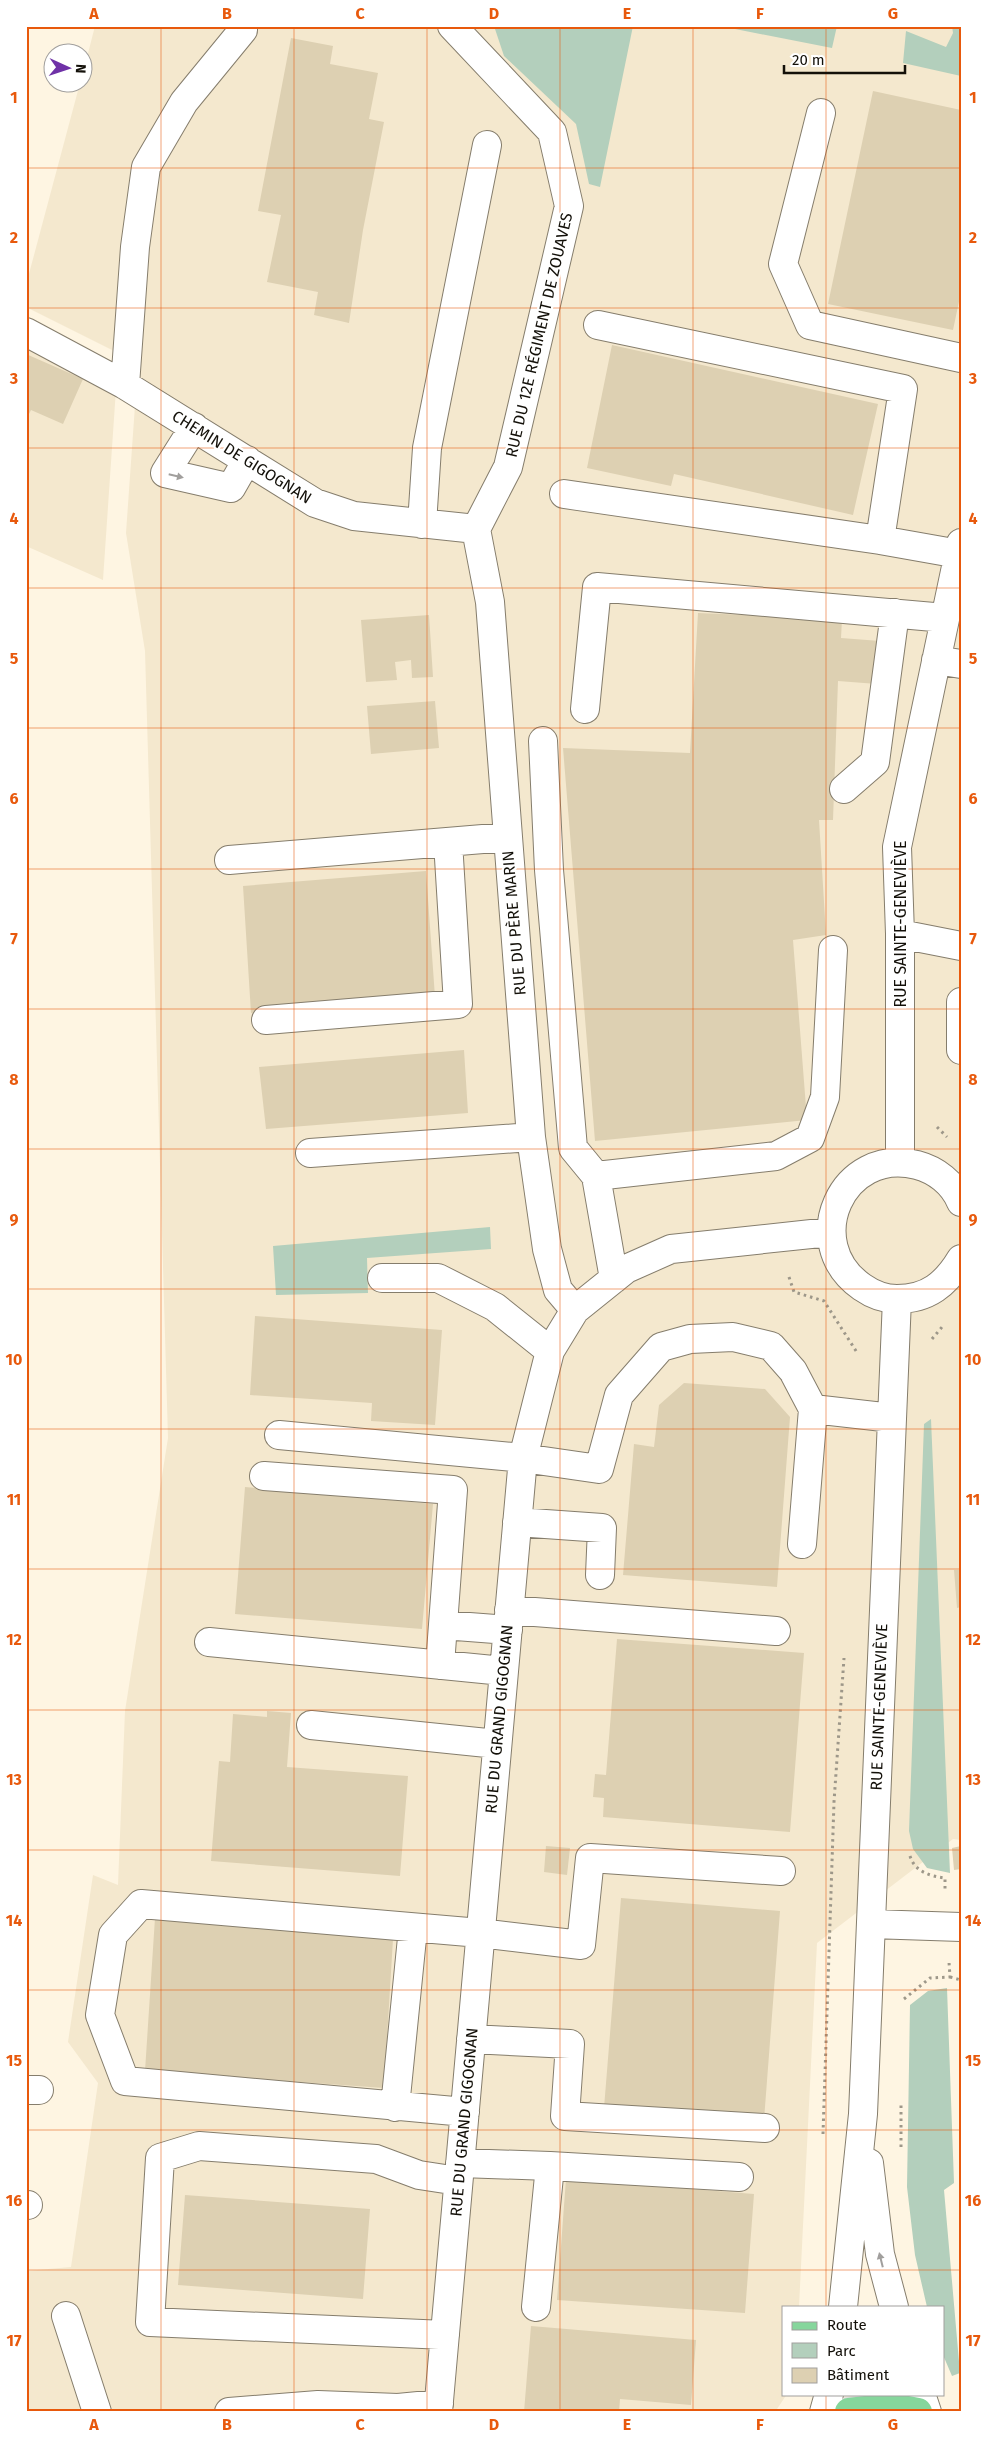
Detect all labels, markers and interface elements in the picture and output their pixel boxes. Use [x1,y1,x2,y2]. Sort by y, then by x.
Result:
text: A [88,4,99,23]
text: B [222,4,232,23]
text: C [355,4,365,23]
text: D [489,4,499,23]
text: E [623,4,631,23]
text: F [756,4,764,23]
text: G [888,4,898,23]
north arrow [42,42,92,92]
scale bar [784,42,906,74]
text: 20 m [792,51,825,69]
text: N [72,64,89,74]
text: 1 [10,88,18,107]
text: 1 [969,88,977,107]
street label: RUE DU 12E RÉGIMENT DE ZOUAVES [501,210,577,459]
text: 2 [10,228,18,247]
text: 2 [969,228,977,247]
text: 3 [9,369,18,388]
text: 3 [968,369,977,388]
street label: CHEMIN DE GIGOGNAN [169,406,315,508]
one-way arrow [169,472,184,480]
text: 4 [9,509,19,528]
text: 4 [968,509,978,528]
text: 5 [10,649,19,668]
text: 5 [969,649,978,668]
text: 6 [9,789,19,808]
text: 6 [968,789,978,808]
street label: RUE SAINTE-GENEVIÈVE [890,840,910,1008]
street label: RUE DU PÈRE MARIN [497,850,530,996]
text: 7 [10,929,18,948]
text: 7 [969,929,977,948]
text: 8 [9,1070,19,1089]
text: 8 [968,1070,978,1089]
text: 9 [10,1210,19,1229]
text: 9 [969,1210,978,1229]
text: 10 [6,1350,22,1369]
text: 10 [965,1350,981,1369]
text: 11 [7,1490,21,1509]
text: 11 [966,1490,980,1509]
street label: RUE SAINTE-GENEVIÈVE [866,1623,891,1791]
street label: RUE DU GRAND GIGOGNAN [481,1624,517,1814]
text: 12 [6,1630,22,1649]
text: 12 [965,1630,981,1649]
text: 13 [6,1770,22,1789]
text: 13 [965,1770,981,1789]
text: 14 [6,1911,22,1930]
text: 14 [965,1911,981,1930]
street label: RUE DU GRAND GIGOGNAN [446,2027,482,2217]
text: 15 [6,2051,22,2070]
text: 15 [965,2051,981,2070]
text: 16 [6,2191,22,2210]
text: 16 [965,2191,981,2210]
one-way arrow [877,2252,885,2267]
legend [782,2306,944,2396]
text: Route [827,2316,867,2334]
text: 17 [7,2331,22,2350]
text: 17 [966,2331,981,2350]
text: Parc [827,2342,856,2360]
text: Bâtiment [827,2366,890,2384]
text: A [88,2415,99,2434]
text: B [222,2415,232,2434]
text: C [355,2415,365,2434]
text: D [489,2415,499,2434]
text: E [623,2415,631,2434]
text: F [756,2415,764,2434]
text: G [888,2415,898,2434]

